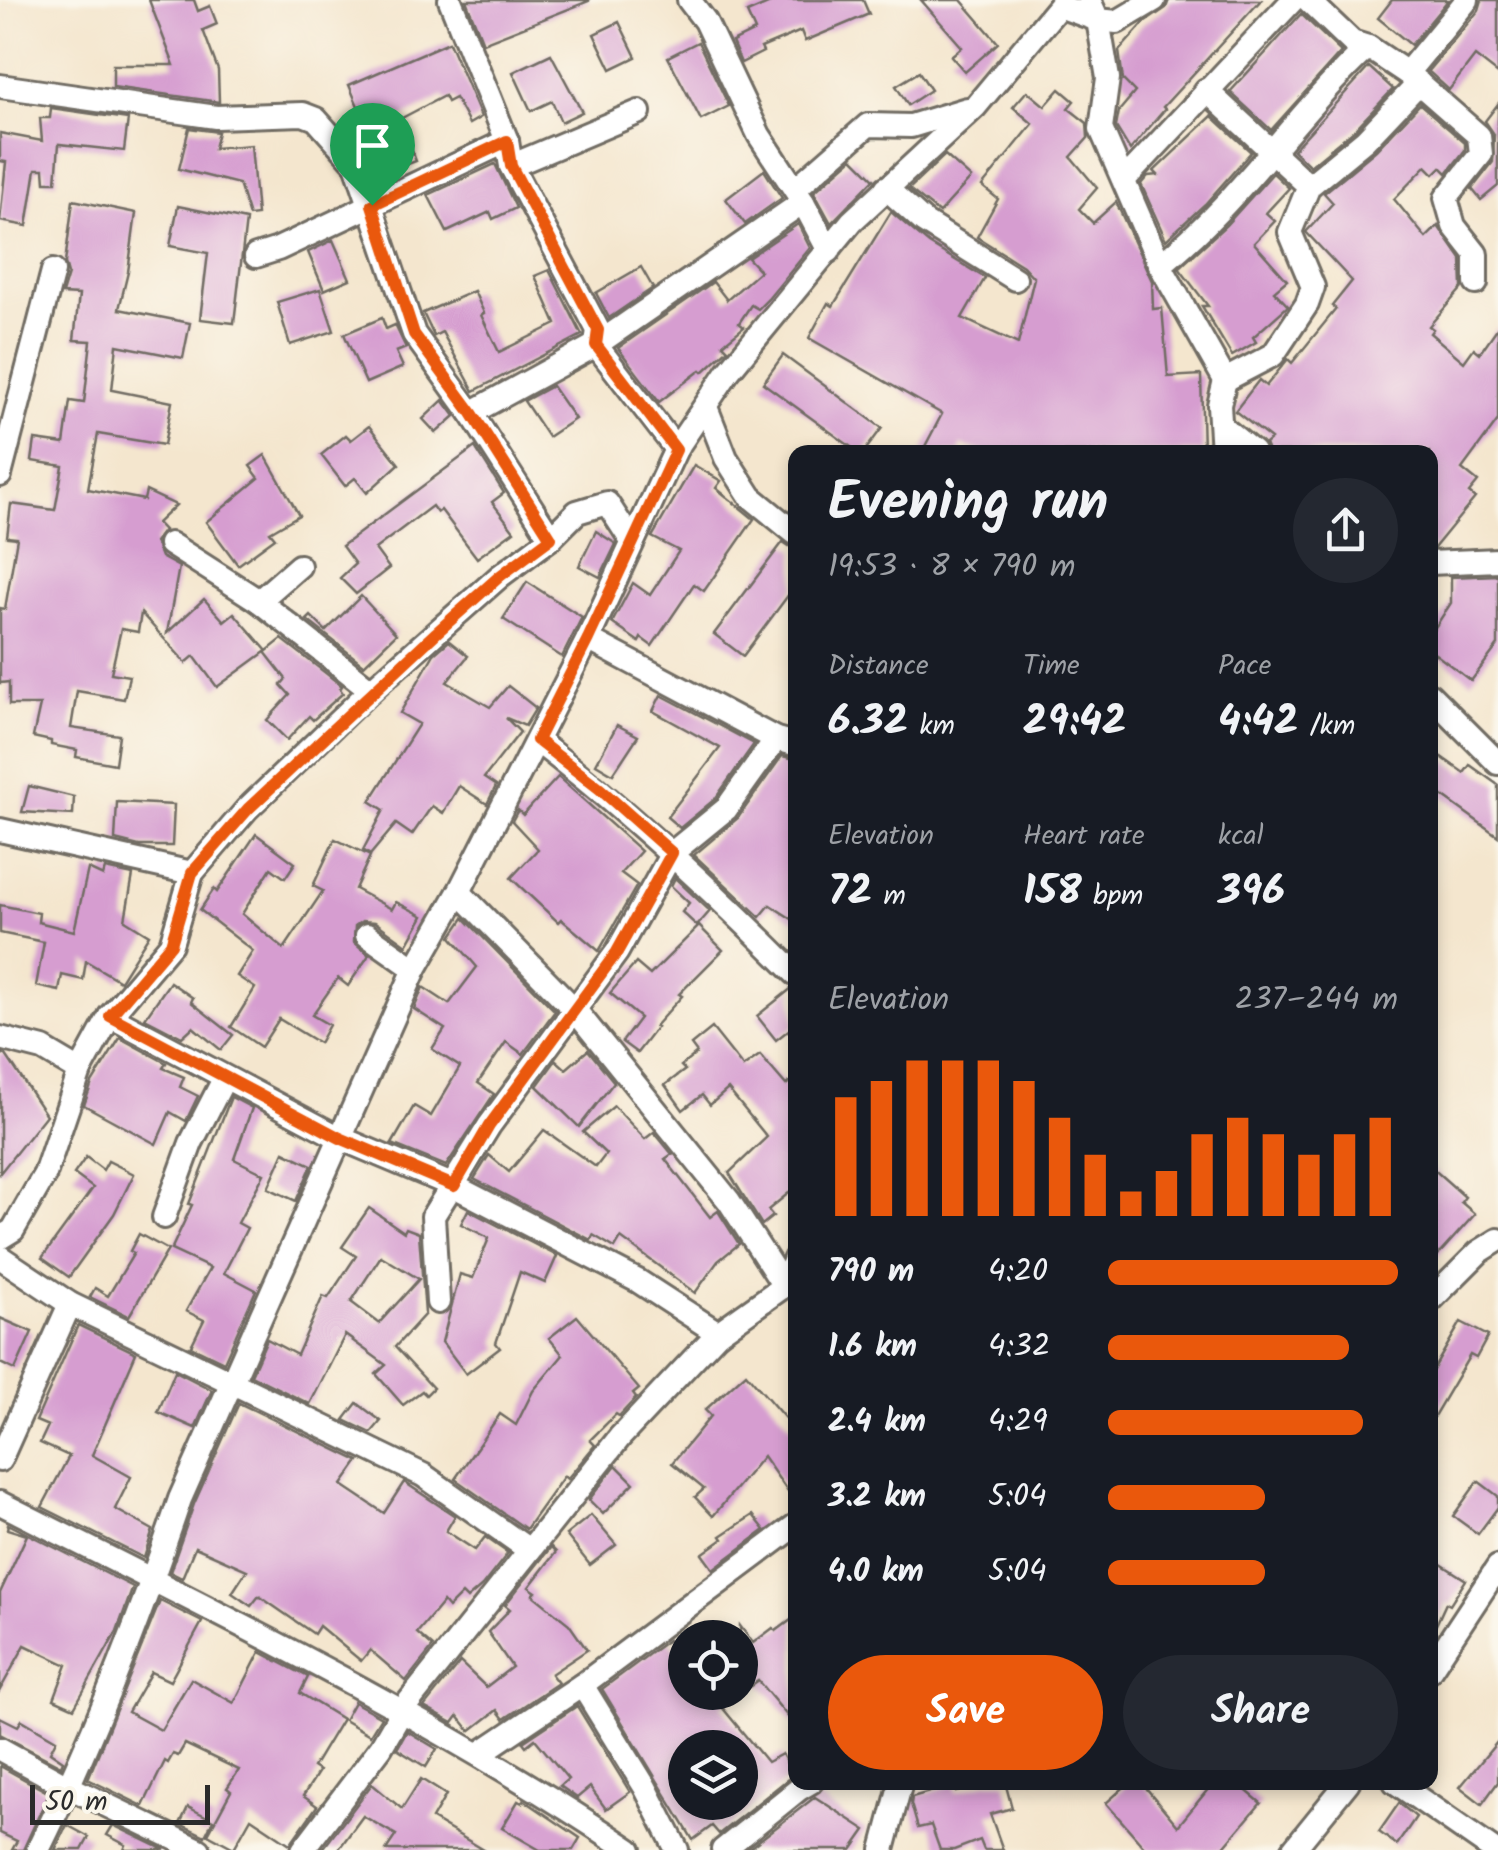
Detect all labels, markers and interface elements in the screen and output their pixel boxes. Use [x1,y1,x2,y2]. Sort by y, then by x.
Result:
pin [330,103,415,206]
icon: arrive [345,118,400,173]
text: Evening run [828,461,1108,548]
button: share [1293,478,1398,583]
text: 19:53 · 8 × 790 m [828,542,1075,593]
text: Distance [828,644,929,689]
text: Time [1023,644,1080,689]
text: Pace [1218,644,1271,689]
text: 6.32 [828,689,908,756]
text: 29:42 [1023,689,1126,756]
text: 4:42 [1218,689,1299,756]
text: km [908,704,955,749]
text: /km [1299,704,1355,749]
text: Elevation [828,814,934,859]
text: Heart rate [1023,814,1145,859]
text: kcal [1218,814,1264,859]
text: 72 [828,859,872,926]
text: 158 [1023,859,1082,926]
text: 396 [1218,859,1285,926]
text: m [872,874,906,919]
text: bpm [1082,874,1143,919]
text: Elevation [828,975,949,1026]
text: 237–244 m [1235,975,1398,1026]
text: 790 m [828,1247,914,1298]
text: 4:20 [988,1247,1048,1298]
text: 1.6 km [828,1322,917,1373]
text: 4:32 [988,1322,1050,1373]
text: 2.4 km [828,1397,926,1448]
text: 4:29 [988,1397,1048,1448]
text: 3.2 km [828,1472,926,1523]
text: 5:04 [988,1472,1047,1523]
text: 4.0 km [828,1547,924,1598]
text: 5:04 [988,1547,1047,1598]
map controls [668,1620,758,1820]
button: locate [668,1620,758,1710]
button: Save [828,1655,1103,1770]
button: Share [1123,1655,1398,1770]
button: layers [668,1730,758,1820]
scale bar [30,1780,210,1824]
text: 50 m [45,1780,108,1825]

